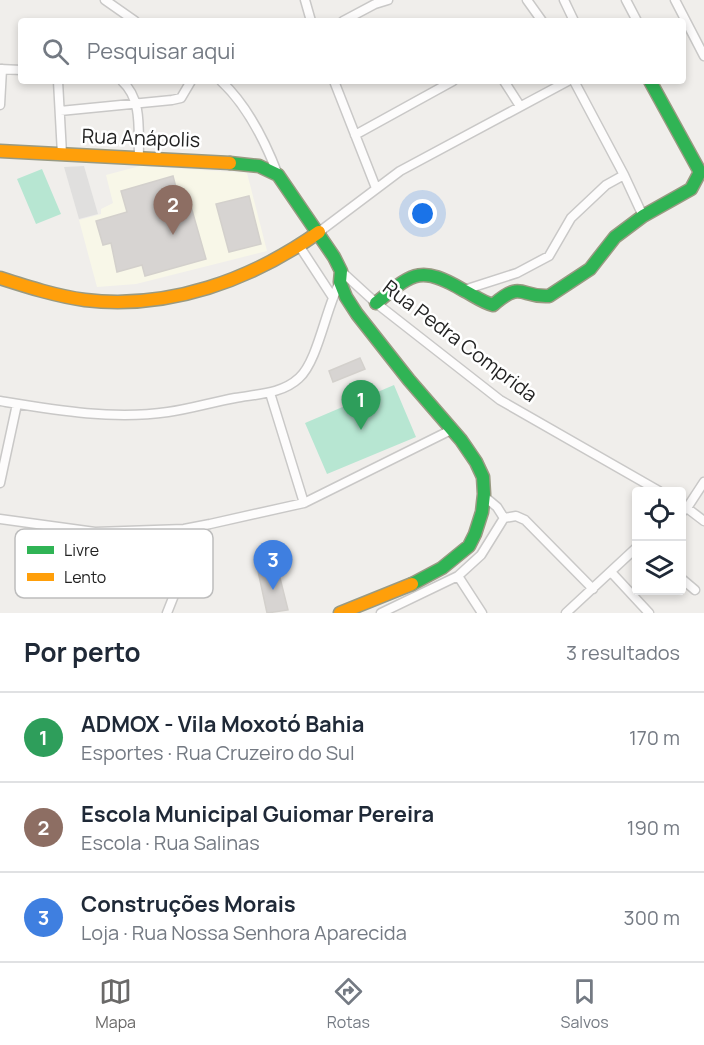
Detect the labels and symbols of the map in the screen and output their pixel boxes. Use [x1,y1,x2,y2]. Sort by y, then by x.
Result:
street label: Rua Anápolis [81,122,201,153]
pin: 2 [154,186,192,235]
your location [408,199,437,228]
street label: Rua Pedra Comprida [378,274,543,408]
pin: 1 [342,380,380,430]
legend [15,529,213,598]
text: Livre [64,539,99,561]
pin: 3 [254,540,292,590]
text: Lento [64,566,106,588]

